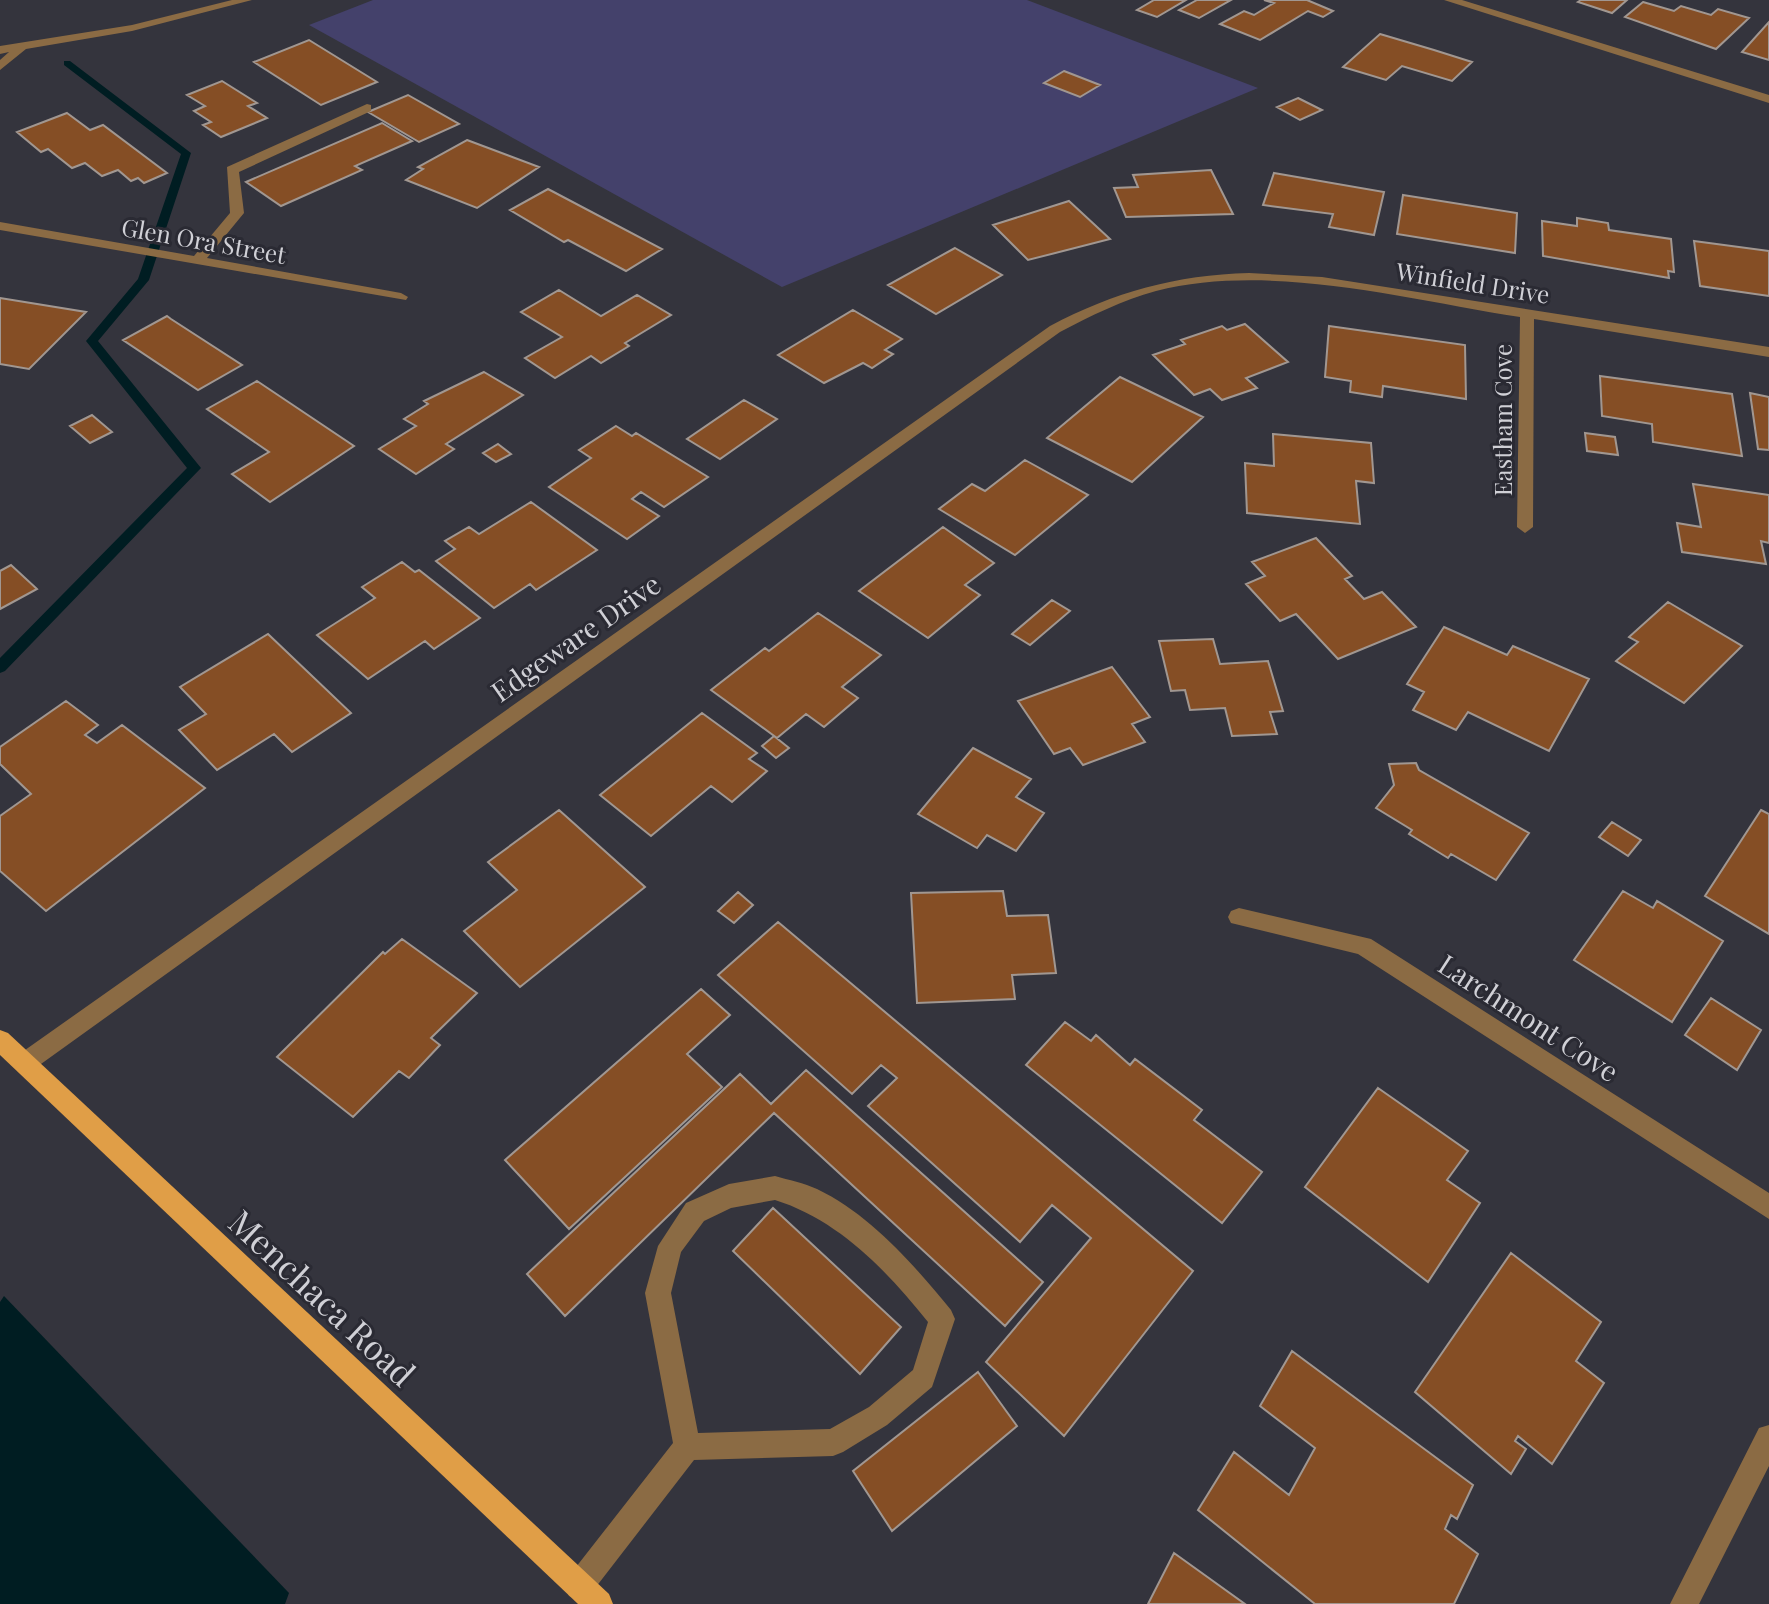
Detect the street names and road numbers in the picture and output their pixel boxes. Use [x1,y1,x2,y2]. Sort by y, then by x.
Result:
street label: Glen Ora Street [119,210,289,270]
street label: Winfield Drive [1393,254,1552,310]
street label: Eastham Cove [1486,344,1518,496]
street label: Edgeware Drive [483,565,667,709]
street label: Larchmont Cove [1432,945,1626,1089]
street label: Menchaca Road [220,1199,426,1395]

